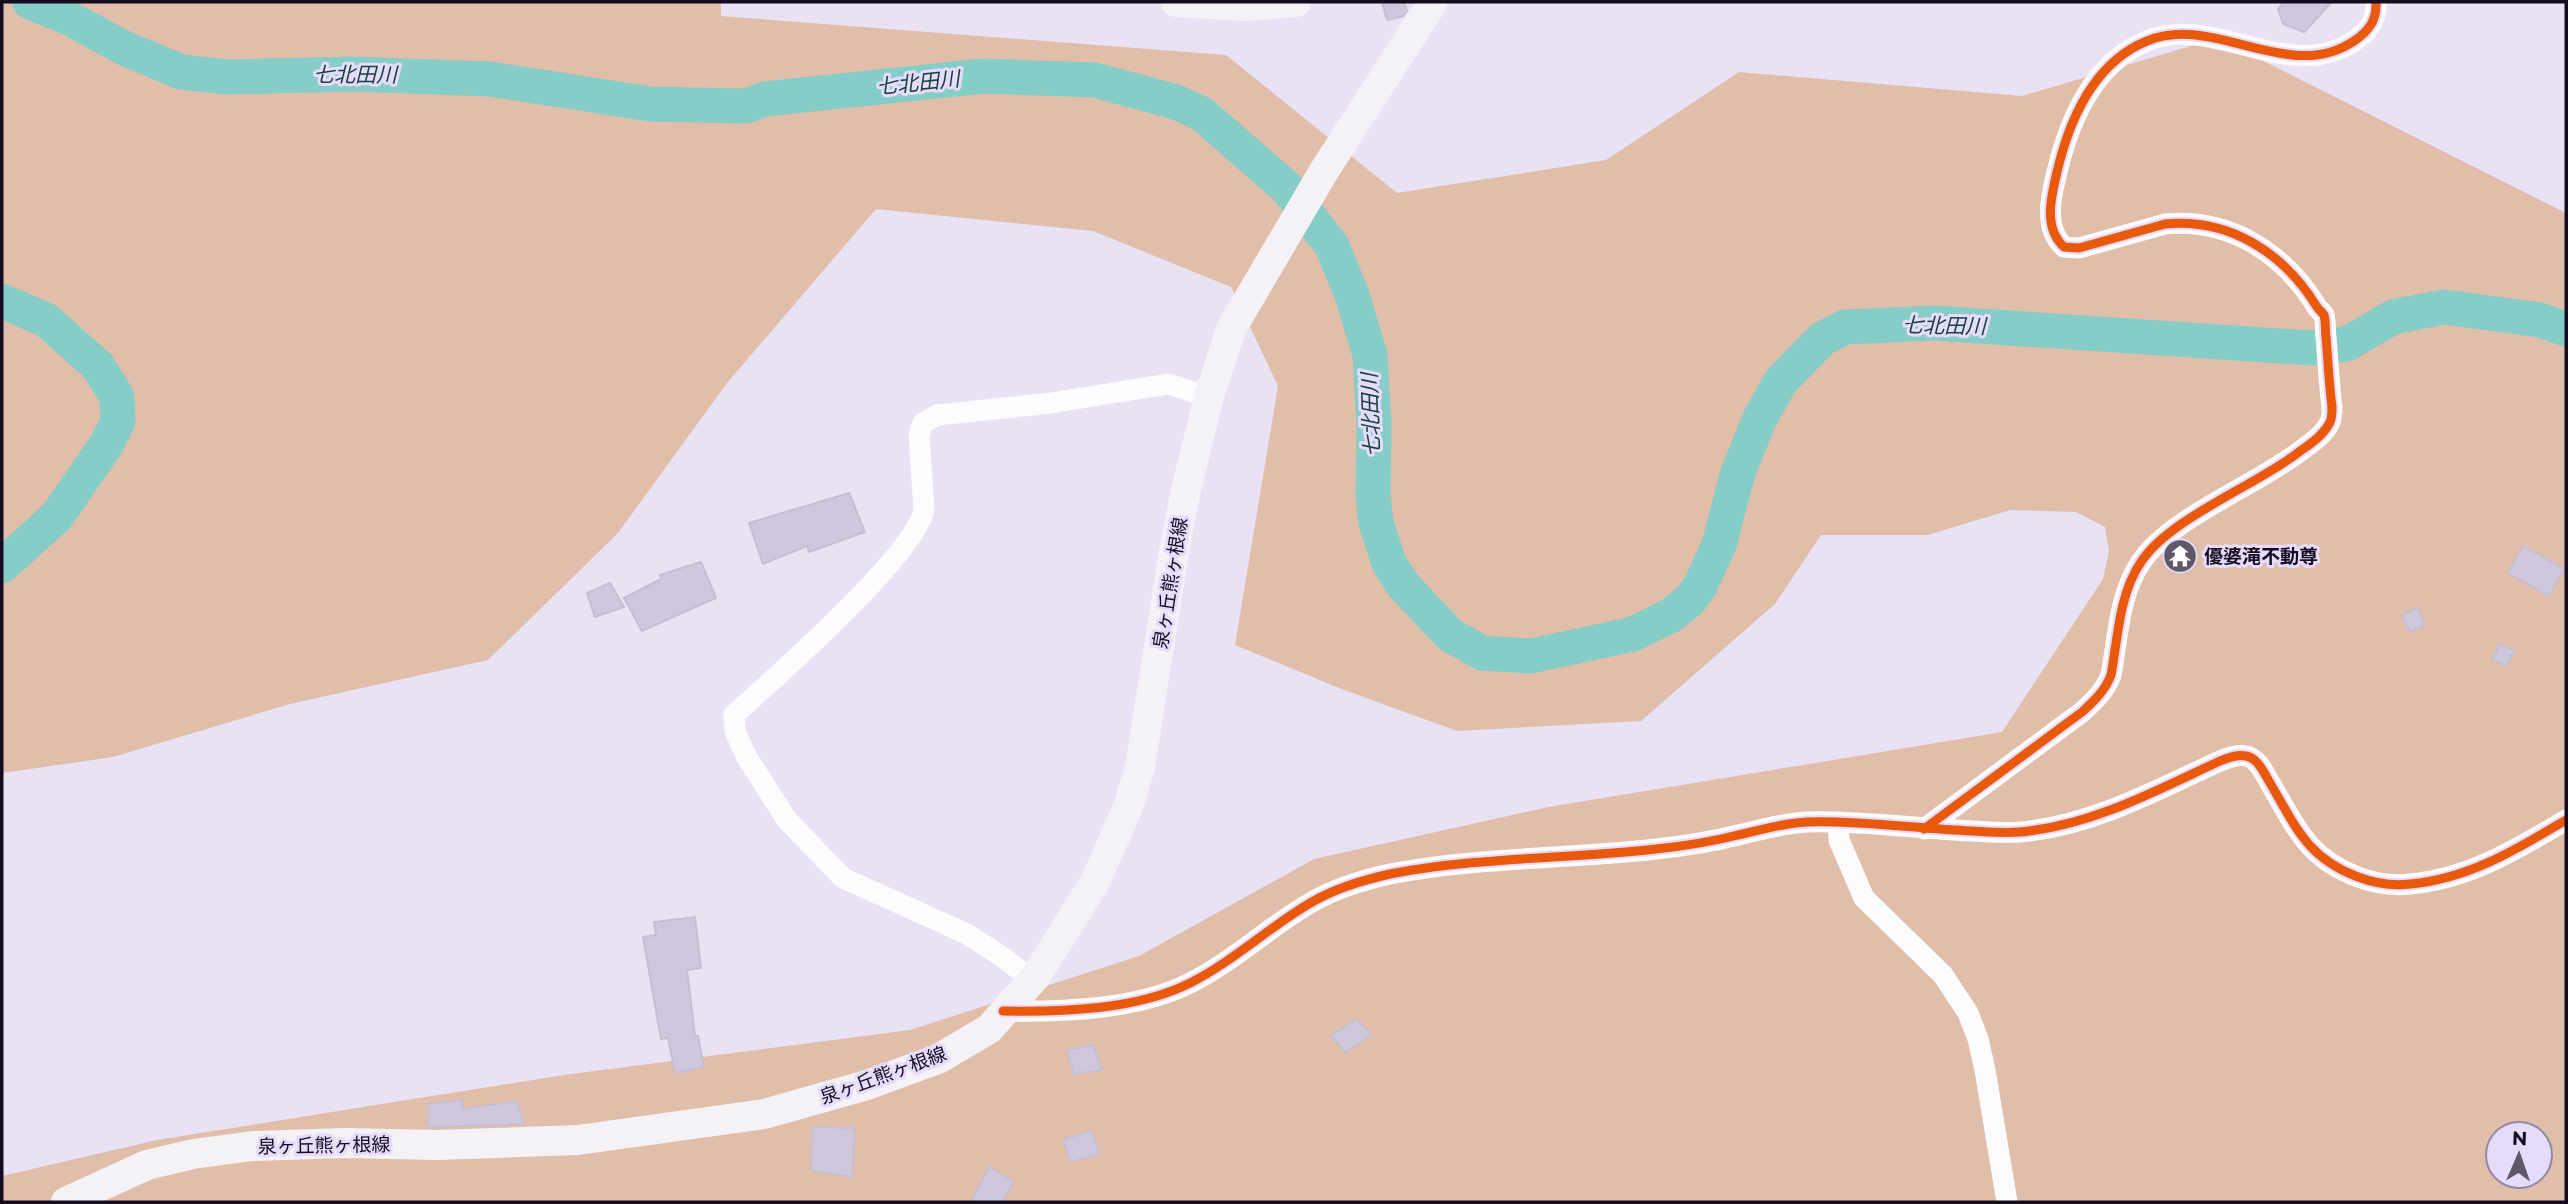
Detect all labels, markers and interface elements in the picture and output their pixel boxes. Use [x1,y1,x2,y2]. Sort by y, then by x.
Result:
water label: 七北田川 [313,62,399,87]
water label: 七北田川 [875,65,963,99]
water label: 七北田川 [1902,312,1988,339]
water label: 七北田川 [1356,371,1384,457]
street label: 泉ヶ丘熊ヶ根線 [1149,516,1192,651]
temple icon: 優婆滝不動尊 [2161,537,2199,575]
place label: 優婆滝不動尊 [2204,545,2318,568]
street label: 泉ヶ丘熊ヶ根線 [817,1042,950,1109]
north arrow [2484,1120,2554,1190]
text: N [2511,1127,2528,1150]
street label: 泉ヶ丘熊ヶ根線 [257,1133,391,1158]

